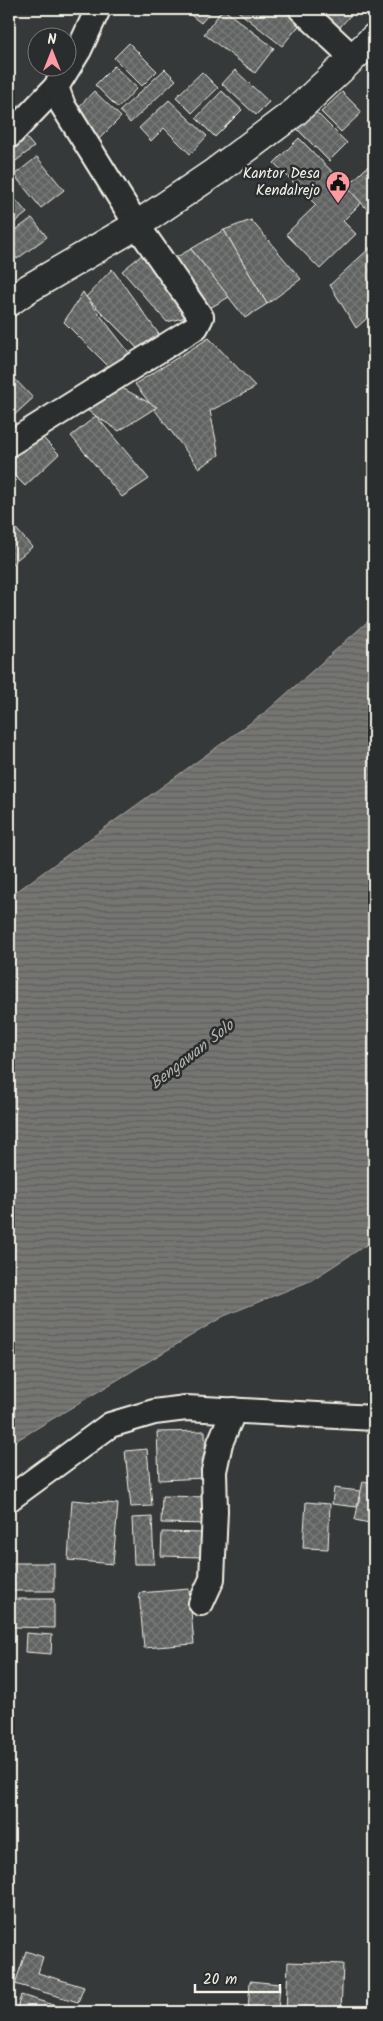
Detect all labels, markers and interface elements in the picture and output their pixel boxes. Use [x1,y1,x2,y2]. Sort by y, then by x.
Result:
north arrow [28,28,78,78]
text: N [48,29,57,51]
place label: Kantor Desa Kendalrejo [243,162,320,203]
public building icon: Kantor Desa Kendalrejo [325,170,351,204]
water label: Bengawan Solo [144,1013,241,1096]
scale bar [195,1961,280,1993]
text: 20 m [203,1968,237,1992]

